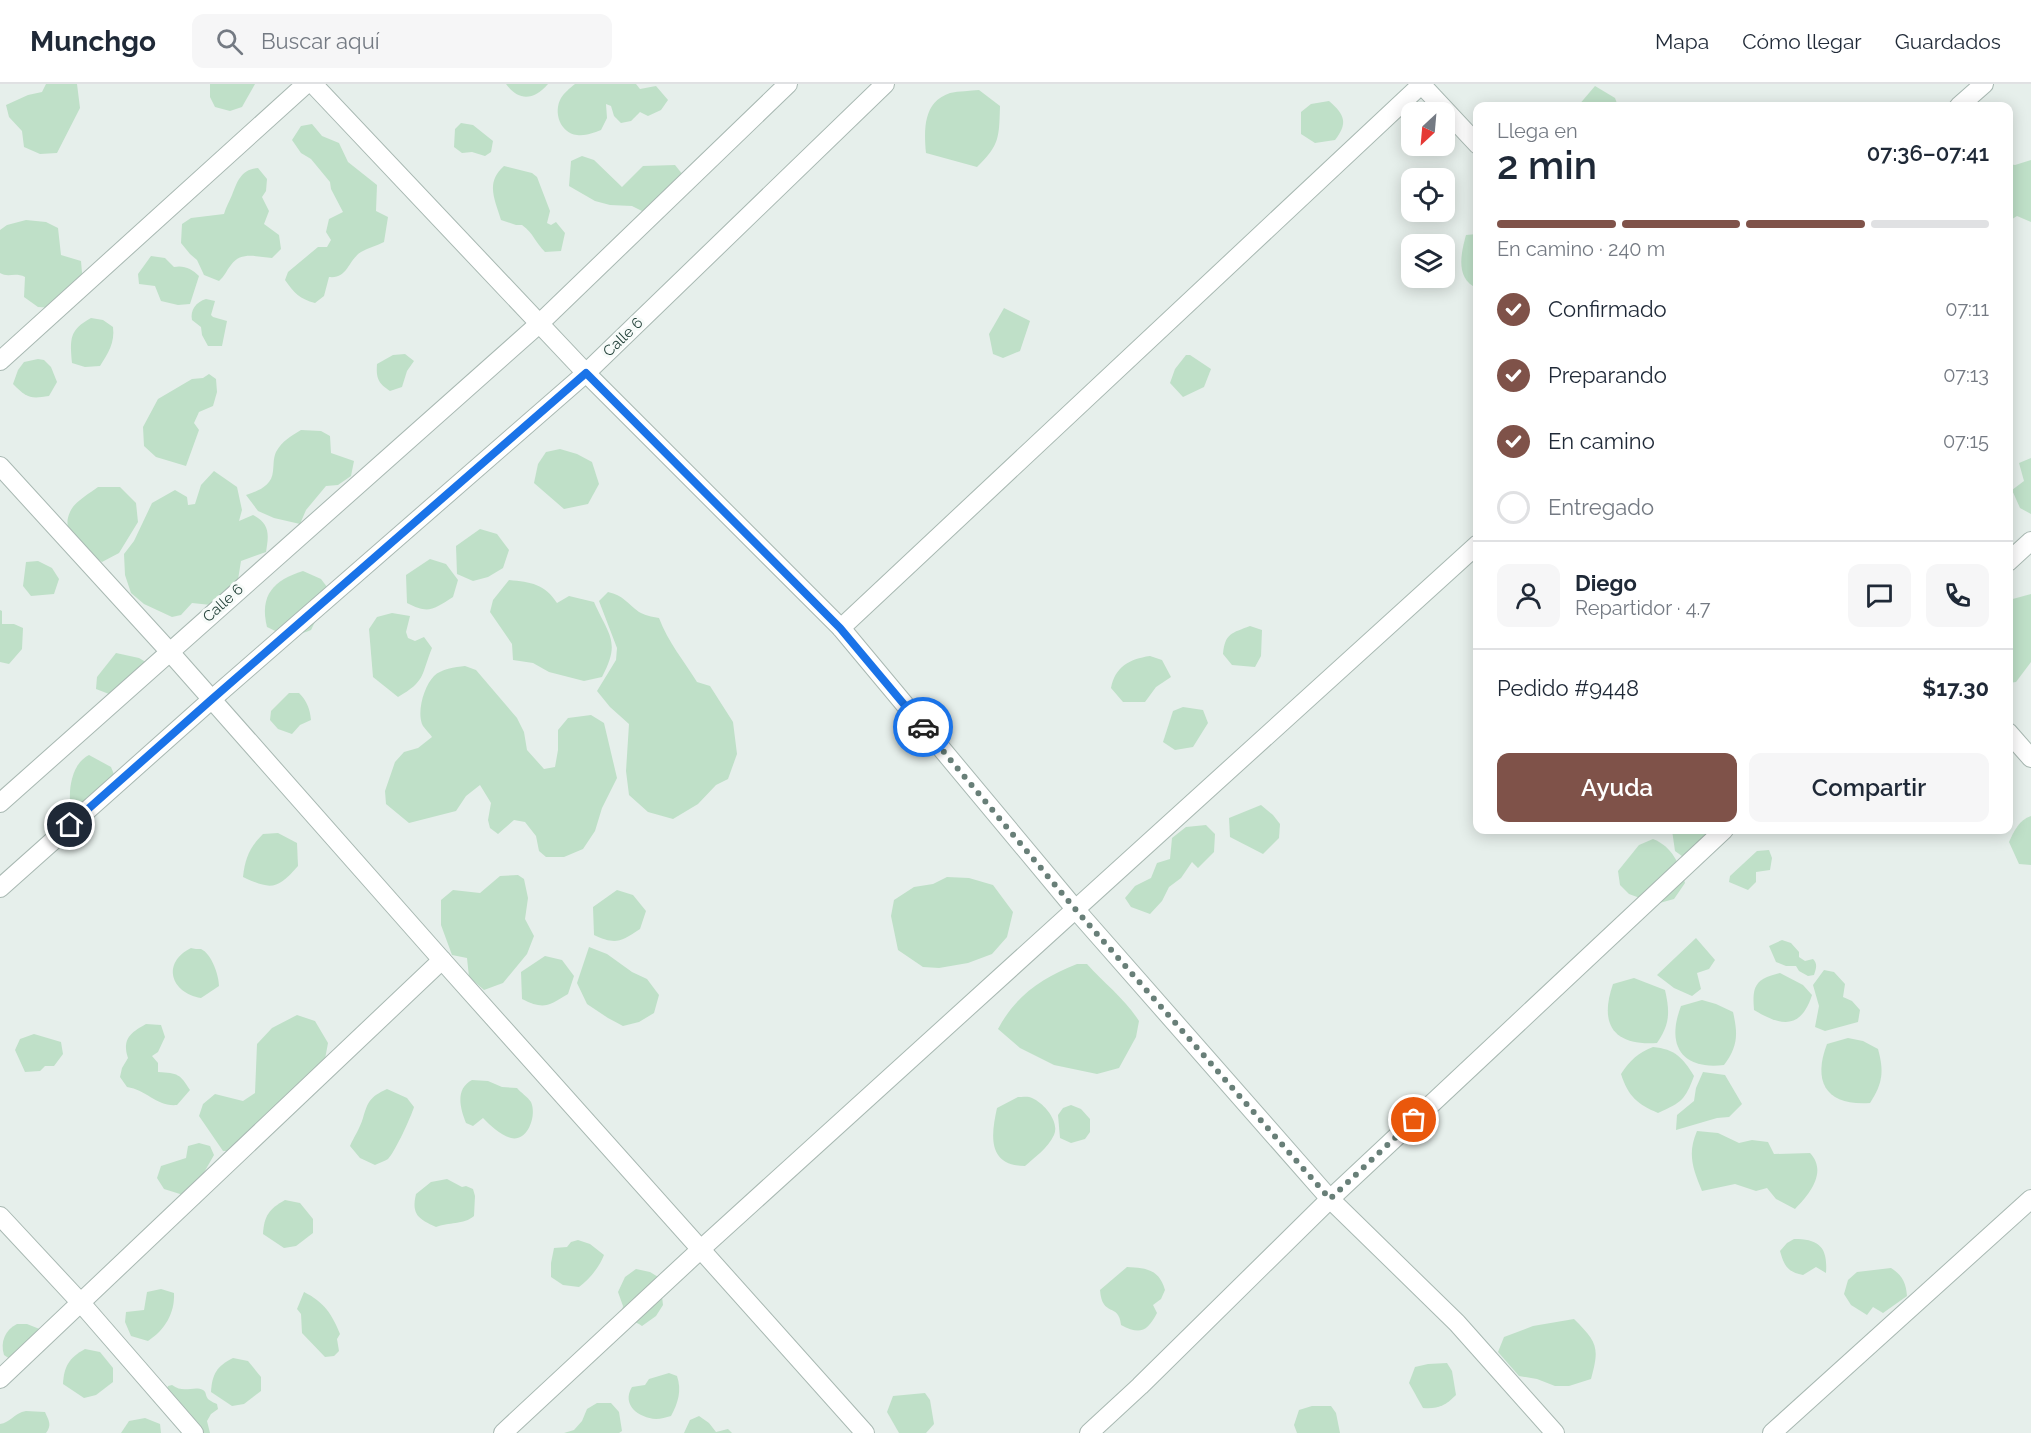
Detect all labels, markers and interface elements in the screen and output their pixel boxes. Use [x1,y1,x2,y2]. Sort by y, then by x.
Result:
search box [192,14,612,68]
text: Munchgo [30,25,156,58]
icon: search [213,25,246,58]
text: Buscar aquí [261,28,380,54]
text: Mapa [1655,29,1709,54]
text: Cómo llegar [1742,29,1862,54]
text: Guardados [1895,29,2001,54]
north arrow [1401,102,1455,156]
map controls [1401,102,1455,288]
text: Llega en [1497,119,1578,143]
text: 07:36–07:41 [1867,140,1989,166]
text: 2 min [1497,142,1597,188]
button: locate [1401,168,1455,222]
button: layers [1401,234,1455,288]
text: En camino · 240 m [1497,237,1665,261]
icon: check [1497,293,1530,326]
text: Confirmado [1548,296,1667,322]
text: 07:11 [1945,297,1989,321]
street label: Calle 6 [599,314,647,360]
icon: check [1497,359,1530,392]
text: Preparando [1548,362,1667,388]
text: 07:13 [1943,363,1989,387]
icon: check [1497,425,1530,458]
text: En camino [1548,428,1655,454]
text: 07:15 [1943,429,1989,453]
text: Entregado [1548,494,1654,520]
button: person [1497,564,1560,627]
button: chat [1848,564,1911,627]
button: phone [1926,564,1989,627]
text: Diego [1575,570,1637,596]
street label: Calle 6 [199,580,247,626]
text: Repartidor · 4.7 [1575,596,1711,620]
text: Pedido #9448 [1497,675,1639,701]
text: $17.30 [1922,675,1989,701]
courier [893,697,953,757]
icon: car [907,711,940,744]
button: Ayuda [1497,753,1737,822]
button: Compartir [1749,753,1989,822]
pin [44,799,95,850]
icon: home [53,808,86,841]
pin [1388,1094,1439,1145]
icon: bag [1397,1103,1430,1136]

